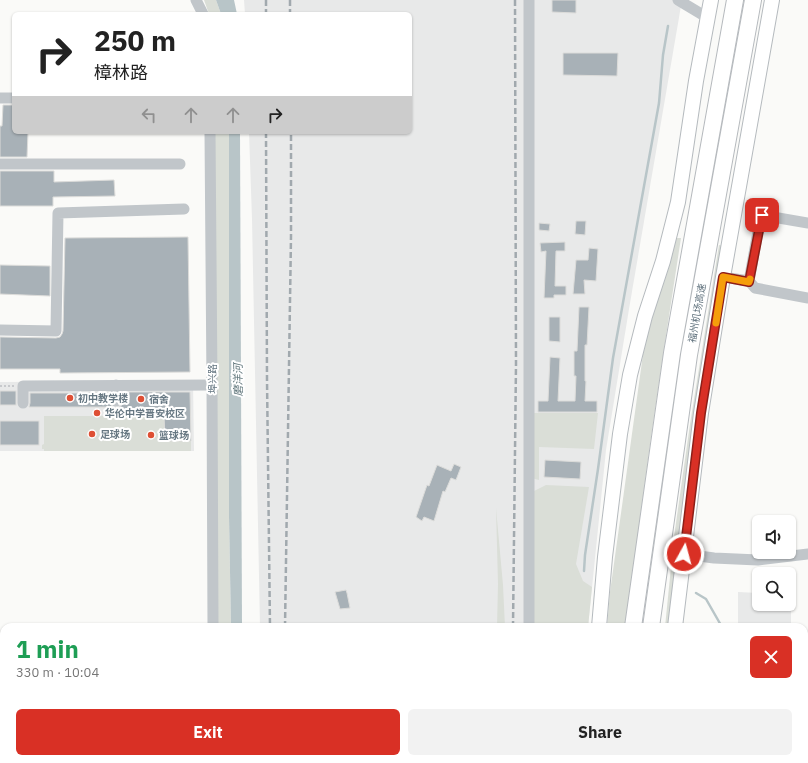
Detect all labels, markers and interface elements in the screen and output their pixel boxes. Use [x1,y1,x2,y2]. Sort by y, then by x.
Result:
text: 250 m [94,22,176,59]
icon: right [28,28,80,80]
text: 樟林路 [94,61,148,84]
icon: left [138,104,160,126]
icon: ahead [180,104,202,126]
icon: ahead [222,104,244,126]
icon: right [264,104,286,126]
pin [745,198,779,232]
icon: arrive [751,204,773,226]
street label: 福州机场高速 [685,282,709,344]
water label: 磨洋河 [231,361,245,397]
street label: 埠兴路 [206,364,219,394]
place label: 初中教学楼 [78,392,128,405]
marker: 初中教学楼 [65,393,75,403]
place label: 宿舍 [149,393,169,406]
marker: 宿舍 [136,394,146,404]
place label: 华伦中学晋安校区 [105,407,185,420]
marker: 华伦中学晋安校区 [92,408,102,418]
place label: 足球场 [100,428,130,441]
marker: 足球场 [87,429,97,439]
place label: 篮球场 [159,429,189,442]
marker: 篮球场 [146,430,156,440]
map controls [752,515,796,611]
button: sound [752,515,796,559]
position arrow [663,533,705,575]
button: search [752,567,796,611]
text: 1 min [16,633,79,665]
button: close [750,636,792,678]
text: 330 m · 10:04 [16,664,99,681]
button: Exit [16,709,400,755]
button: Share [408,709,792,755]

